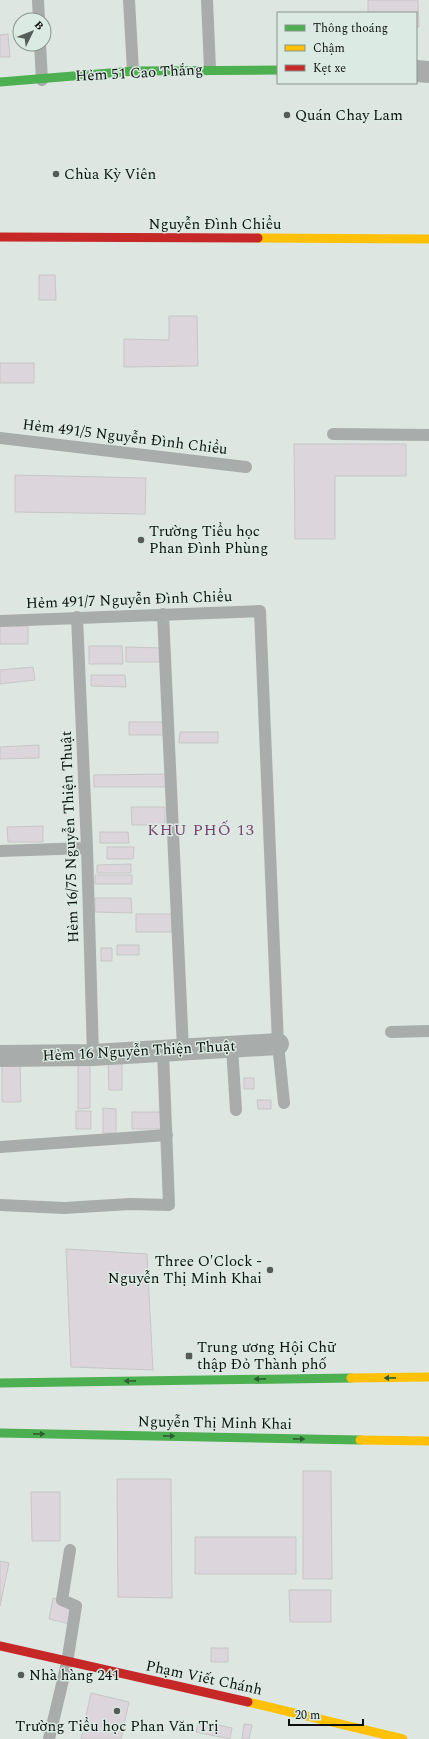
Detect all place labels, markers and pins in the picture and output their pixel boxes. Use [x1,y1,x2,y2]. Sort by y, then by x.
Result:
place label: Quán Chay Lam [295,104,403,127]
marker: Quán Chay Lam [282,110,292,120]
place label: Chùa Kỳ Viên [64,163,156,186]
marker: Chùa Kỳ Viên [51,169,61,179]
place label: Trường Tiểu học Phan Đình Phùng [149,520,268,560]
marker: Trường Tiểu học Phan Đình Phùng [136,535,146,545]
place label: Three O'Clock - Nguyễn Thị Minh Khai [108,1250,262,1290]
marker: Three O'Clock - Nguyễn Thị Minh Khai [265,1265,275,1275]
place label: Trung ương Hội Chữ thập Đỏ Thành phố [197,1336,336,1376]
marker: Trung ương Hội Chữ thập Đỏ Thành phố [184,1351,194,1361]
place label: Nhà hàng 241 [29,1664,120,1687]
marker: Nhà hàng 241 [16,1670,26,1680]
marker: Trường Tiểu học Phan Văn Trị [112,1706,122,1716]
place label: Trường Tiểu học Phan Văn Trị [15,1715,219,1738]

